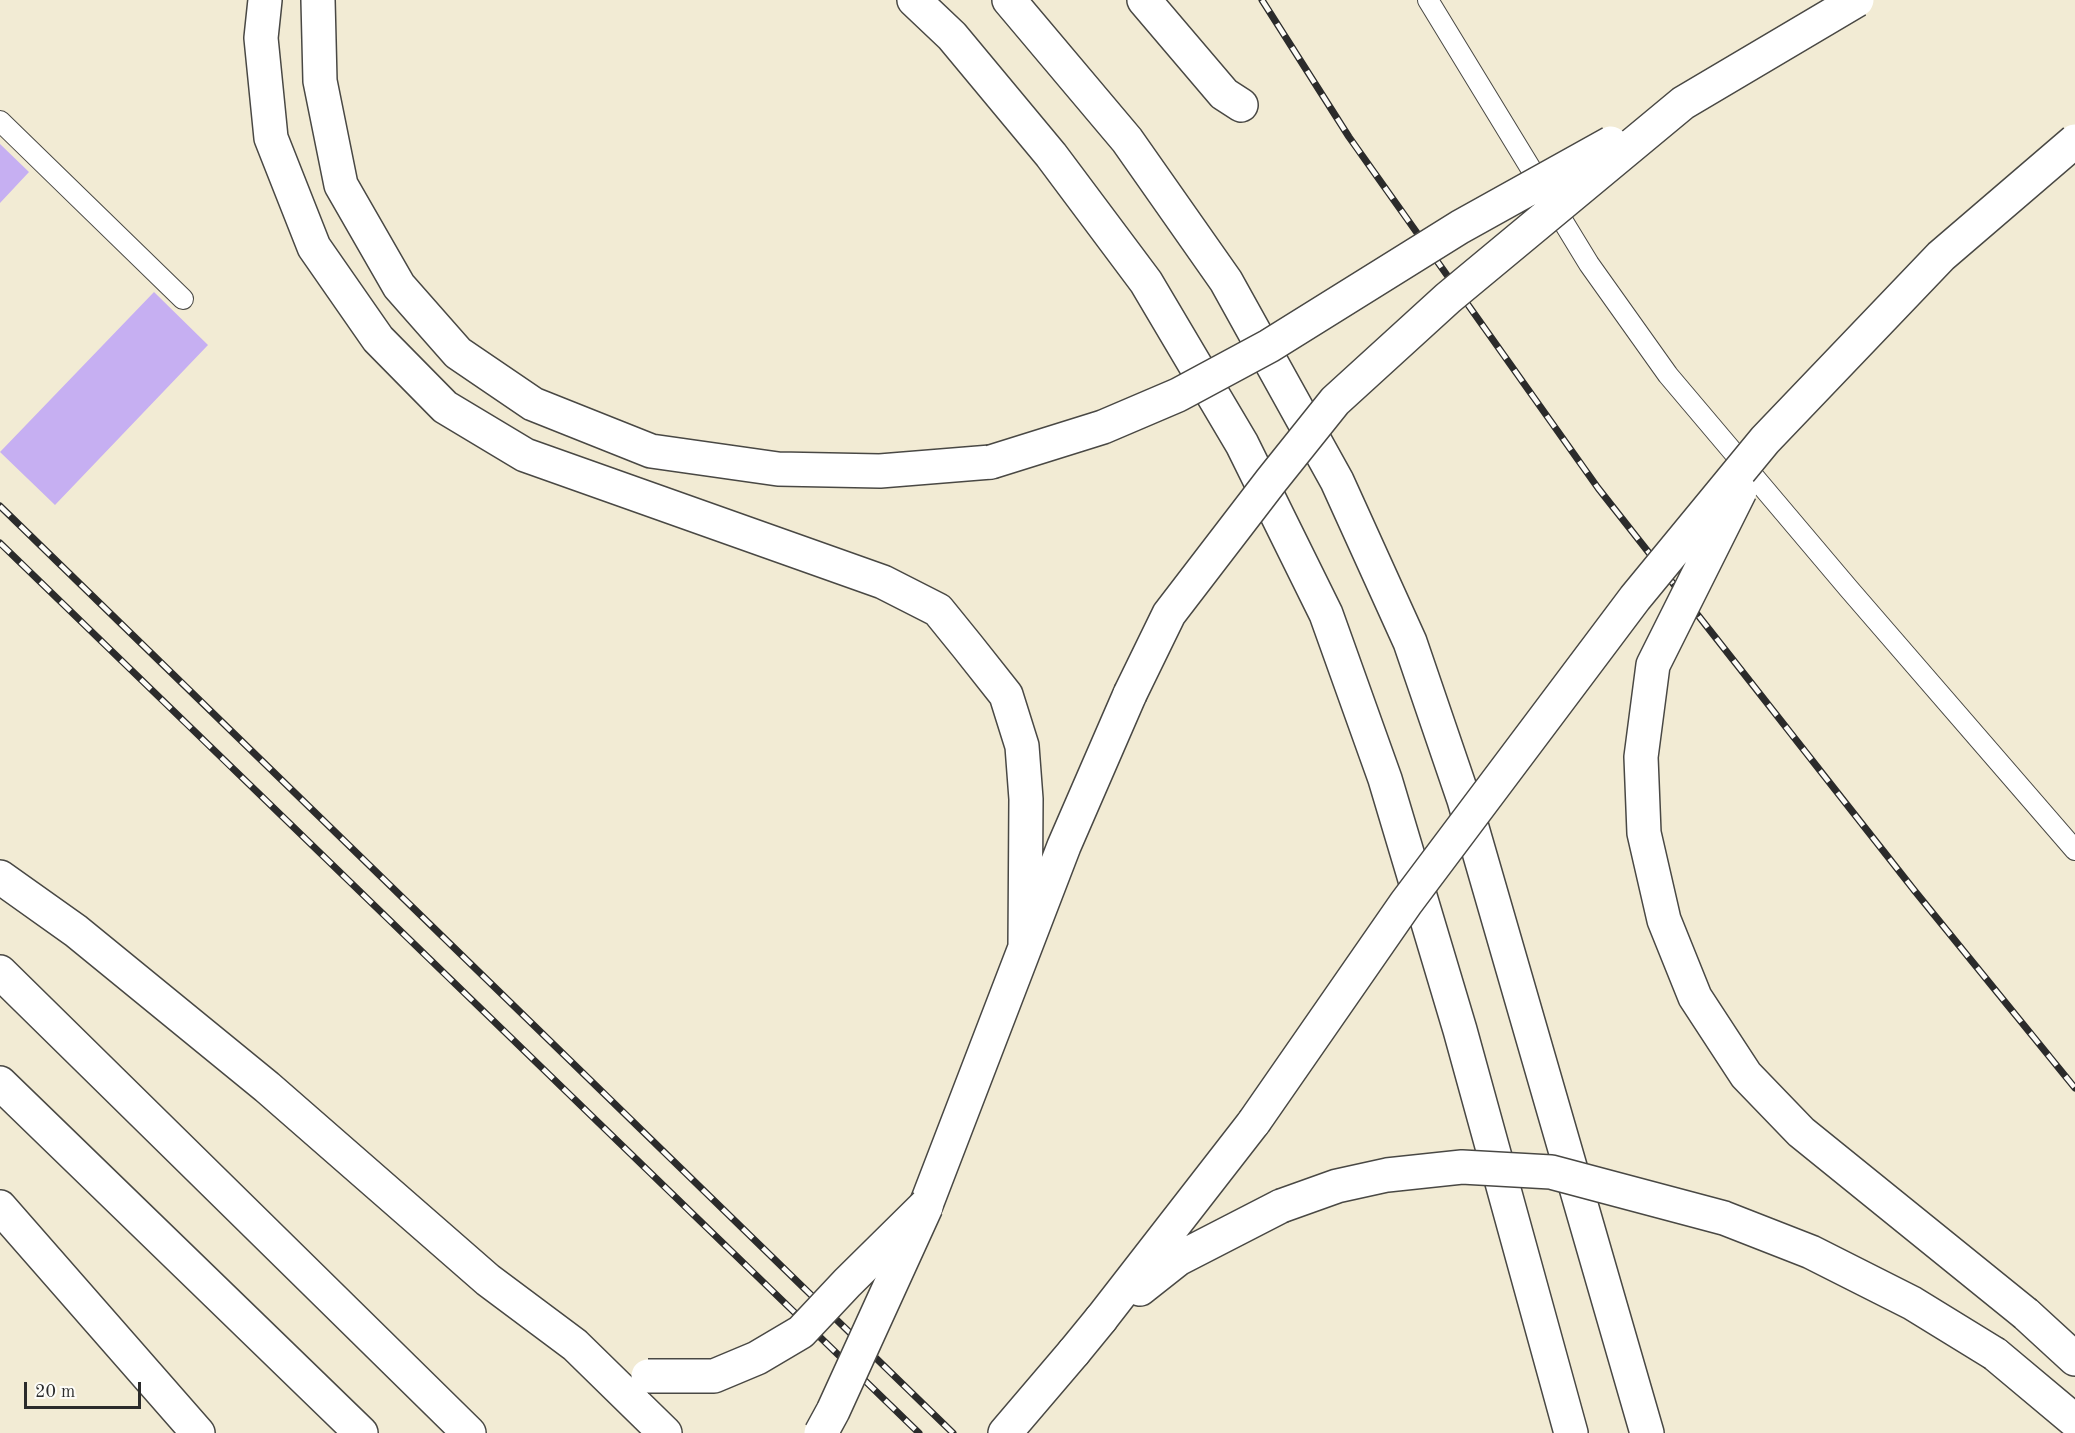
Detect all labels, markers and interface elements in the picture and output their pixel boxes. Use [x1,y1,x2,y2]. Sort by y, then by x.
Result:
scale bar [27,1370,144,1408]
text: 20 m [35,1383,75,1401]

